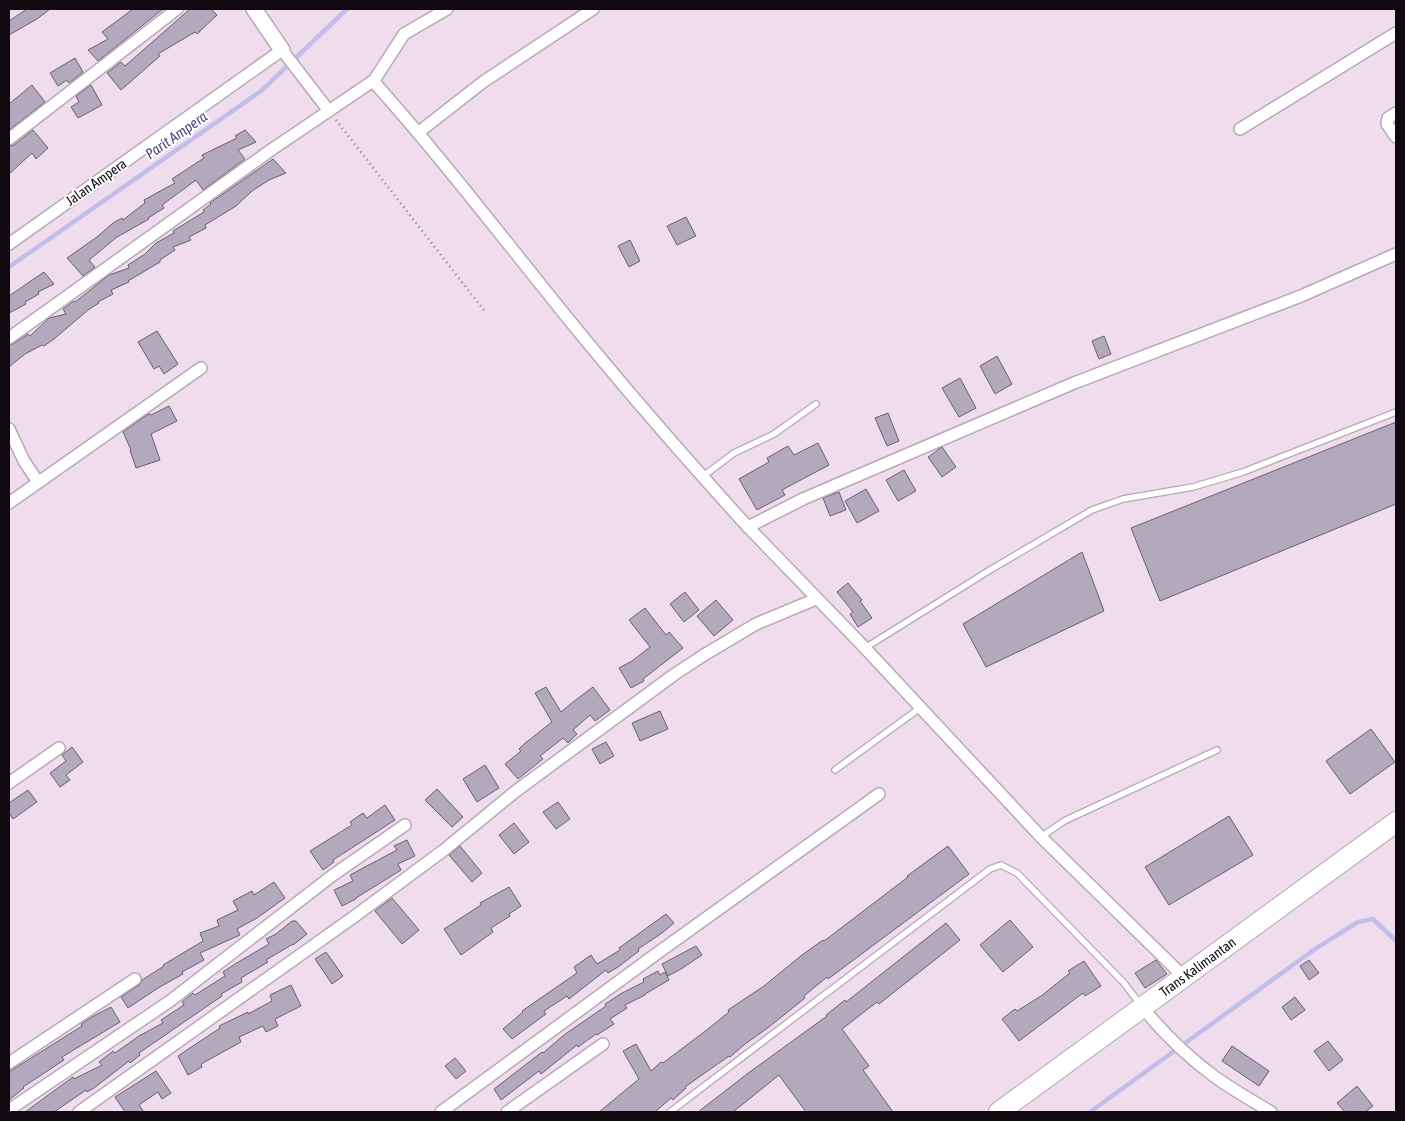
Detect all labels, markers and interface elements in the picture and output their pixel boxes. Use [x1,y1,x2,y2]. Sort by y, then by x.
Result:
water label: Parit Ampera [142,108,210,162]
street label: Jalan Ampera [63,155,129,209]
street label: Trans Kalimantan [1157,934,1239,1000]

